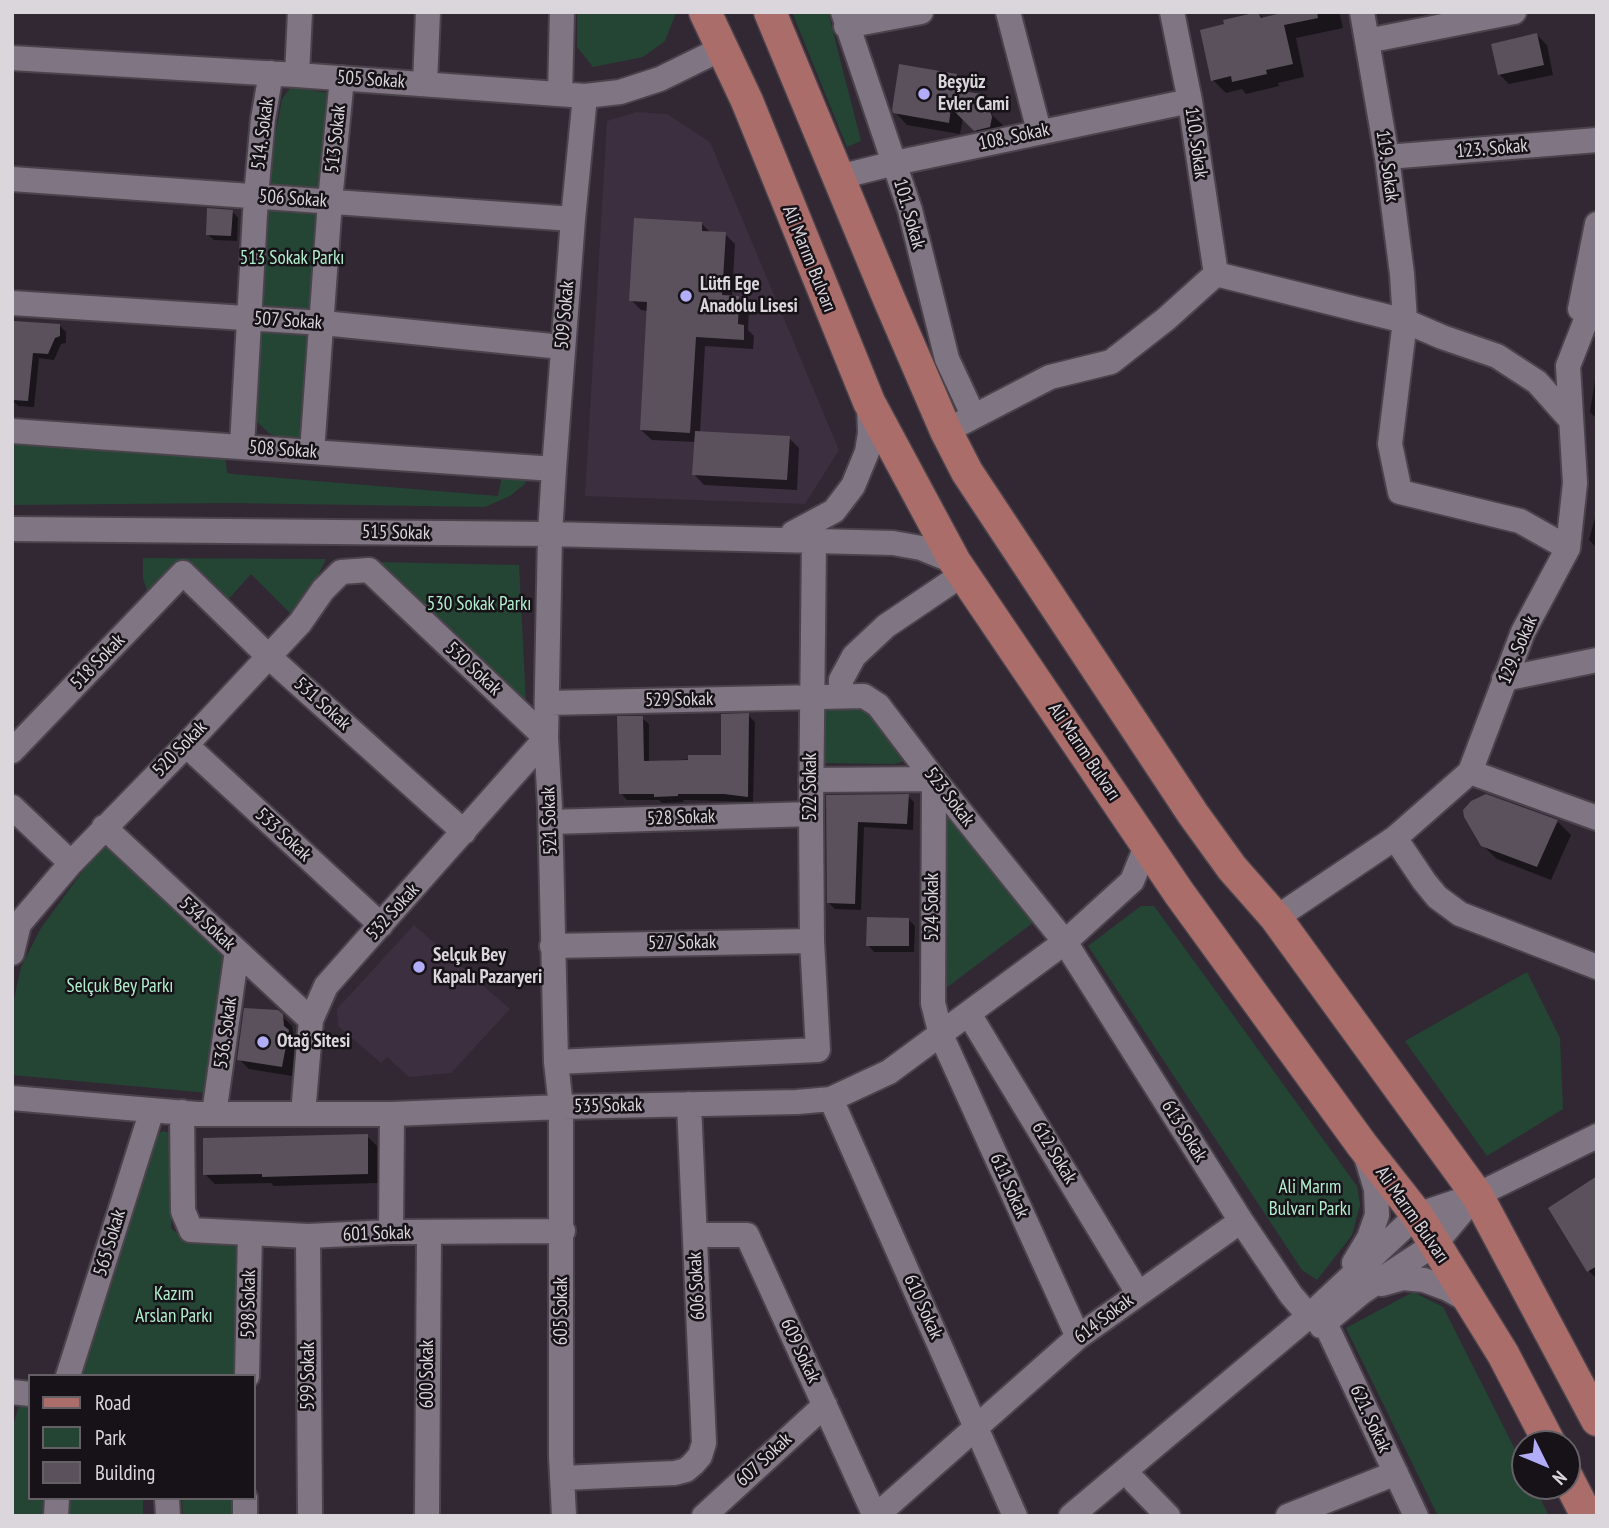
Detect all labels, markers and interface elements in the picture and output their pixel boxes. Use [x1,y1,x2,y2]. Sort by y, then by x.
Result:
street label: 505 Sokak [336,66,406,94]
place label: Beşyüz Evler Cami [938,72,1009,116]
marker: Beşyüz Evler Cami [916,86,932,102]
street label: 514. Sokak [247,97,279,171]
street label: 513 Sokak [321,104,351,174]
street label: 110. Sokak [1180,106,1212,180]
street label: 108. Sokak [977,118,1051,156]
street label: 119. Sokak [1371,129,1403,203]
street label: 123. Sokak [1455,135,1529,163]
street label: 101. Sokak [888,176,930,252]
street label: 506 Sokak [258,185,328,213]
street label: Ali Marım Bulvarı [777,202,841,316]
park label: 513 Sokak Parkı [240,248,344,270]
place label: Lütfi Ege Anadolu Lisesi [700,274,798,318]
street label: 509 Sokak [551,280,579,350]
marker: Lütfi Ege Anadolu Lisesi [678,288,694,304]
street label: 507 Sokak [253,307,323,335]
street label: 508 Sokak [248,436,318,464]
street label: 515 Sokak [362,521,430,545]
park label: 530 Sokak Parkı [427,594,531,616]
street label: 129. Sokak [1493,613,1543,687]
street label: 518 Sokak [66,629,130,695]
street label: 530 Sokak [440,637,506,701]
street label: 531 Sokak [289,673,355,735]
street label: 529 Sokak [645,688,713,712]
street label: Ali Marım Bulvarı [1043,699,1125,805]
street label: 520 Sokak [148,716,212,782]
street label: 522 Sokak [800,753,822,821]
street label: 523 Sokak [919,763,979,831]
street label: 521 Sokak [537,786,563,856]
street label: 533 Sokak [250,803,316,867]
street label: 528 Sokak [646,805,716,831]
street label: 524 Sokak [922,873,944,941]
street label: 532 Sokak [362,879,424,945]
street label: 534 Sokak [174,892,240,956]
street label: 527 Sokak [648,931,716,955]
place label: Selçuk Bey Kapalı Pazaryeri [433,945,542,989]
marker: Selçuk Bey Kapalı Pazaryeri [411,959,427,975]
park label: Selçuk Bey Parkı [67,976,173,998]
street label: 536. Sokak [210,996,242,1070]
place label: Otağ Sitesi [277,1031,350,1053]
marker: Otağ Sitesi [255,1034,271,1050]
street label: 535 Sokak [574,1094,642,1118]
street label: 613 Sokak [1156,1096,1212,1166]
street label: 612 Sokak [1027,1118,1081,1188]
street label: 611 Sokak [985,1150,1033,1222]
street label: Ali Marım Bulvarı [1370,1162,1454,1268]
park label: Ali Marım Bulvarı Parkı [1269,1177,1351,1221]
street label: 565 Sokak [89,1207,131,1279]
street label: 601 Sokak [342,1221,412,1247]
street label: 606 Sokak [684,1251,710,1321]
street label: 598 Sokak [237,1270,261,1338]
street label: 610 Sokak [899,1271,947,1343]
street label: 605 Sokak [551,1277,573,1345]
park label: Kazım Arslan Parkı [135,1284,213,1328]
street label: 614 Sokak [1070,1289,1138,1349]
street label: 609 Sokak [775,1315,825,1387]
street label: 600 Sokak [417,1340,439,1408]
street label: 599 Sokak [298,1342,320,1410]
legend [28,1374,256,1500]
street label: 621. Sokak [1345,1382,1395,1456]
text: Road [95,1389,131,1416]
text: Park [95,1424,126,1451]
street label: 607 Sokak [731,1428,797,1492]
north arrow [1511,1430,1581,1500]
text: Building [95,1459,155,1486]
text: N [1548,1466,1572,1490]

